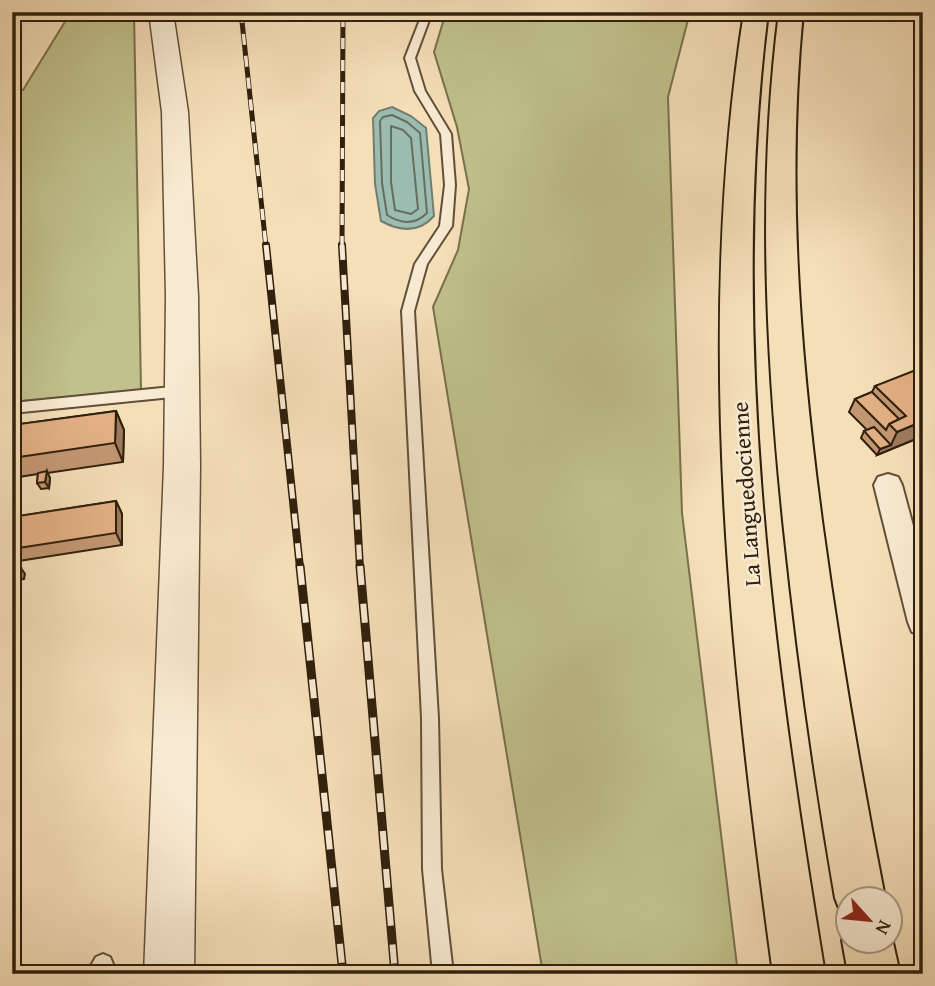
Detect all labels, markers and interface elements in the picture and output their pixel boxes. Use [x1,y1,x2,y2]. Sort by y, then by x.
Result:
street label: La Languedocienne [723,401,768,587]
north arrow [834,884,904,954]
text: N [869,916,900,940]

